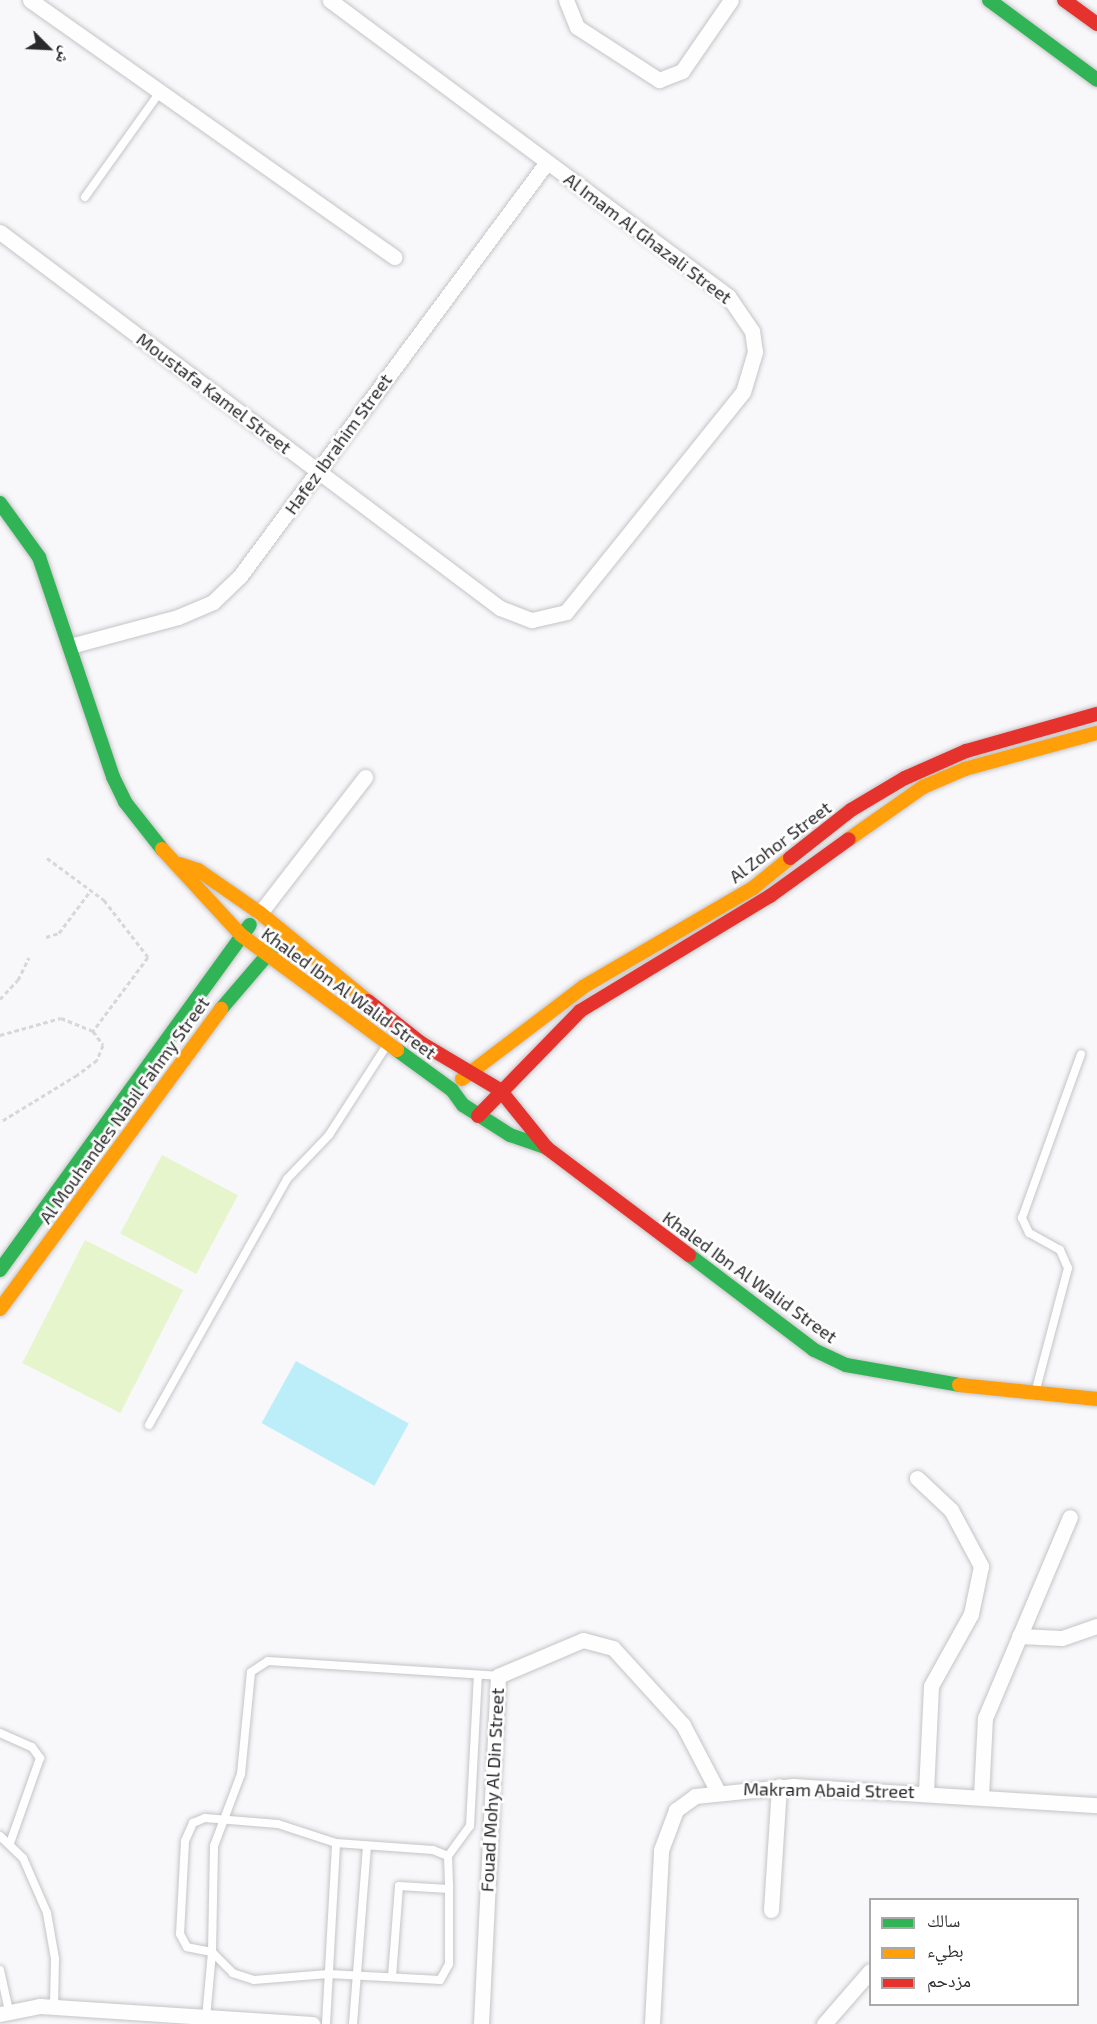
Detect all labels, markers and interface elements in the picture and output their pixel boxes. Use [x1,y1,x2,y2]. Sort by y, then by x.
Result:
north arrow [18,18,78,78]
text: ش [53,44,77,67]
street label: Al Imam Al Ghazali Street [559,167,737,309]
street label: Moustafa Kamel Street [132,328,296,458]
street label: Hafez Ibrahim Street [280,370,396,518]
street label: Al Zohor Street [724,796,836,888]
street label: Khaled Ibn Al Walid Street [257,922,441,1064]
street label: Al Mouhandes Nabil Fahmy Street [34,992,214,1228]
street label: Khaled Ibn Al Walid Street [658,1206,842,1348]
street label: Fouad Mohy Al Din Street [476,1687,508,1893]
street label: Makram Abaid Street [743,1778,915,1802]
legend [869,1898,1079,2006]
text: سالك [927,1909,960,1931]
text: بطيء [927,1939,964,1961]
text: مزدحم [927,1969,971,1991]

